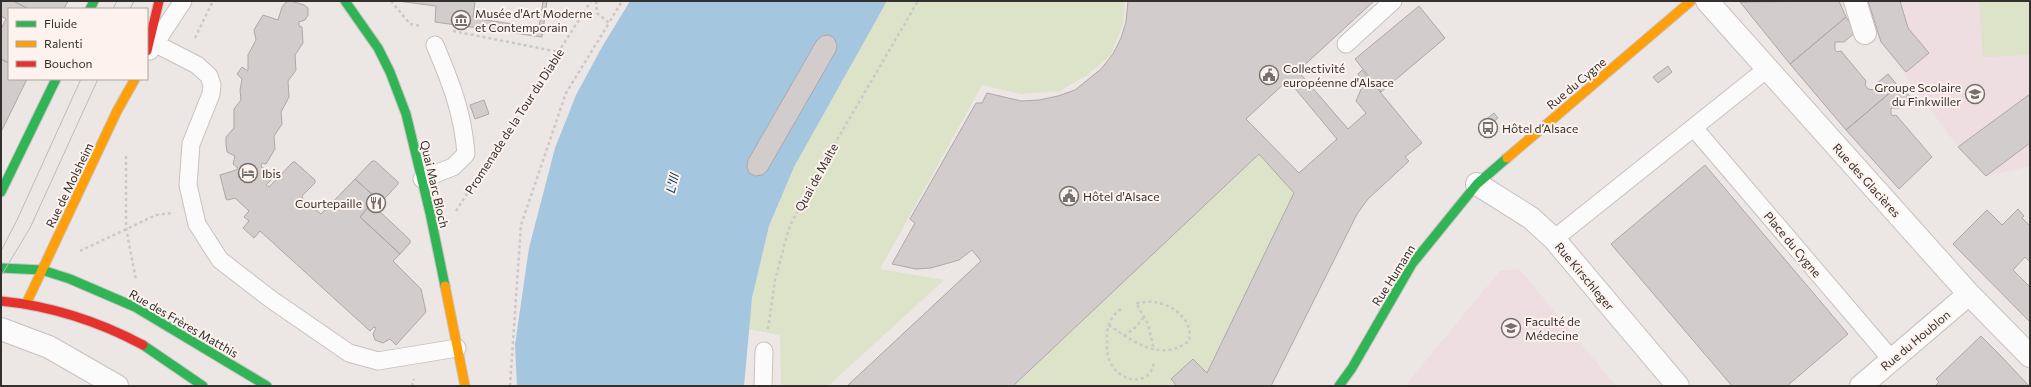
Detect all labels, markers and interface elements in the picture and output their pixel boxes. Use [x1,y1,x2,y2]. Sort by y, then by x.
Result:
place label: Musée d'Art Moderne et Contemporain [475,6,592,34]
legend [8,8,148,80]
museum icon: Musée d'Art Moderne et Contemporain [450,9,472,31]
text: Fluide [44,16,77,30]
text: Ralenti [44,36,83,50]
street label: Promenade de la Tour du Diable [462,46,566,196]
street label: Rue du Cygne [1544,54,1608,112]
text: Bouchon [44,56,92,70]
place label: Collectivité européenne d'Alsace [1283,61,1394,89]
public building icon: Collectivité européenne d'Alsace [1258,64,1280,86]
place label: Groupe Scolaire du Finkwiller [1875,80,1961,108]
school or university icon: Groupe Scolaire du Finkwiller [1964,83,1986,105]
bus stop icon: Hôtel d’Alsace [1477,117,1499,139]
place label: Hôtel d’Alsace [1502,121,1578,135]
street label: Quai Marc Bloch [418,139,452,229]
street label: Rue de Molsheim [42,140,96,230]
street label: Rue des Glacières [1830,140,1904,220]
street label: Quai de Malte [792,141,840,213]
hotel icon: Ibis [237,162,259,184]
place label: Ibis [262,166,281,180]
water label: L'Ill [662,171,682,195]
public building icon: Hôtel d'Alsace [1058,185,1080,207]
place label: Hôtel d'Alsace [1083,189,1160,203]
restaurant icon: Courtepaille [365,192,387,214]
place label: Courtepaille [295,196,362,210]
street label: Place du Cygne [1762,208,1824,280]
street label: Rue Kirschleger [1553,239,1618,313]
street label: Rue Humann [1369,242,1417,308]
street label: Rue des Frères Matthis [127,286,241,360]
street label: Rue du Houblon [1877,307,1953,373]
place label: Faculté de Médecine [1525,314,1580,342]
school or university icon: Faculté de Médecine [1500,317,1522,339]

